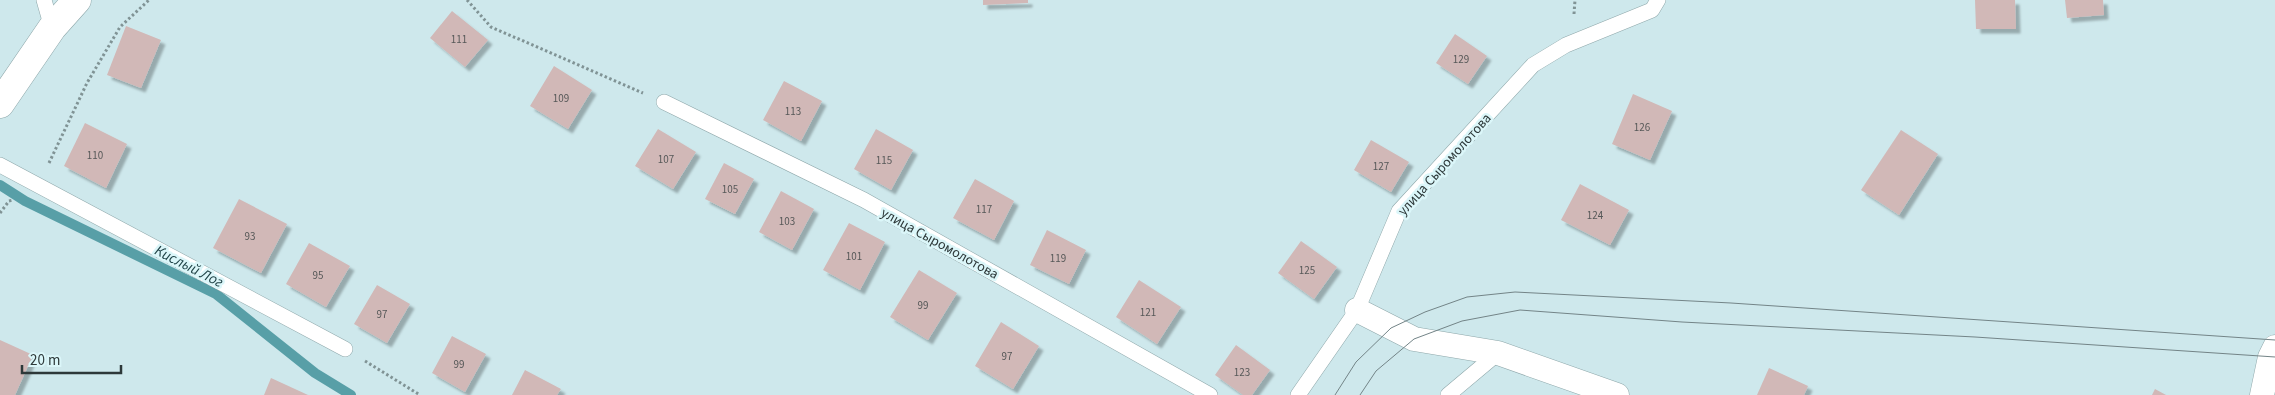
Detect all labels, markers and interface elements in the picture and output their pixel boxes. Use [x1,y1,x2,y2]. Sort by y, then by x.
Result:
house number: 111 [451,32,467,47]
house number: 129 [1453,52,1469,67]
house number: 109 [553,91,569,106]
house number: 113 [785,104,801,119]
street label: улица Сыромолотова [1393,109,1496,220]
house number: 126 [1634,120,1651,135]
house number: 110 [87,148,103,163]
house number: 107 [658,152,674,167]
house number: 115 [876,153,892,168]
house number: 127 [1373,159,1389,174]
house number: 105 [722,182,738,197]
house number: 117 [976,202,992,217]
street label: улица Сыромолотова [877,203,1002,285]
house number: 124 [1587,208,1604,223]
house number: 103 [779,214,795,229]
house number: 93 [245,229,255,244]
water label: Кислый Лог [151,240,227,293]
house number: 101 [846,249,862,264]
house number: 119 [1050,251,1066,266]
house number: 125 [1299,263,1315,278]
house number: 95 [313,268,323,283]
house number: 99 [918,298,928,313]
house number: 121 [1140,305,1156,320]
house number: 97 [377,307,387,322]
scale bar [22,342,121,374]
house number: 97 [1002,349,1012,364]
text: 20 m [30,350,60,371]
house number: 99 [454,357,464,372]
house number: 123 [1234,365,1250,380]

